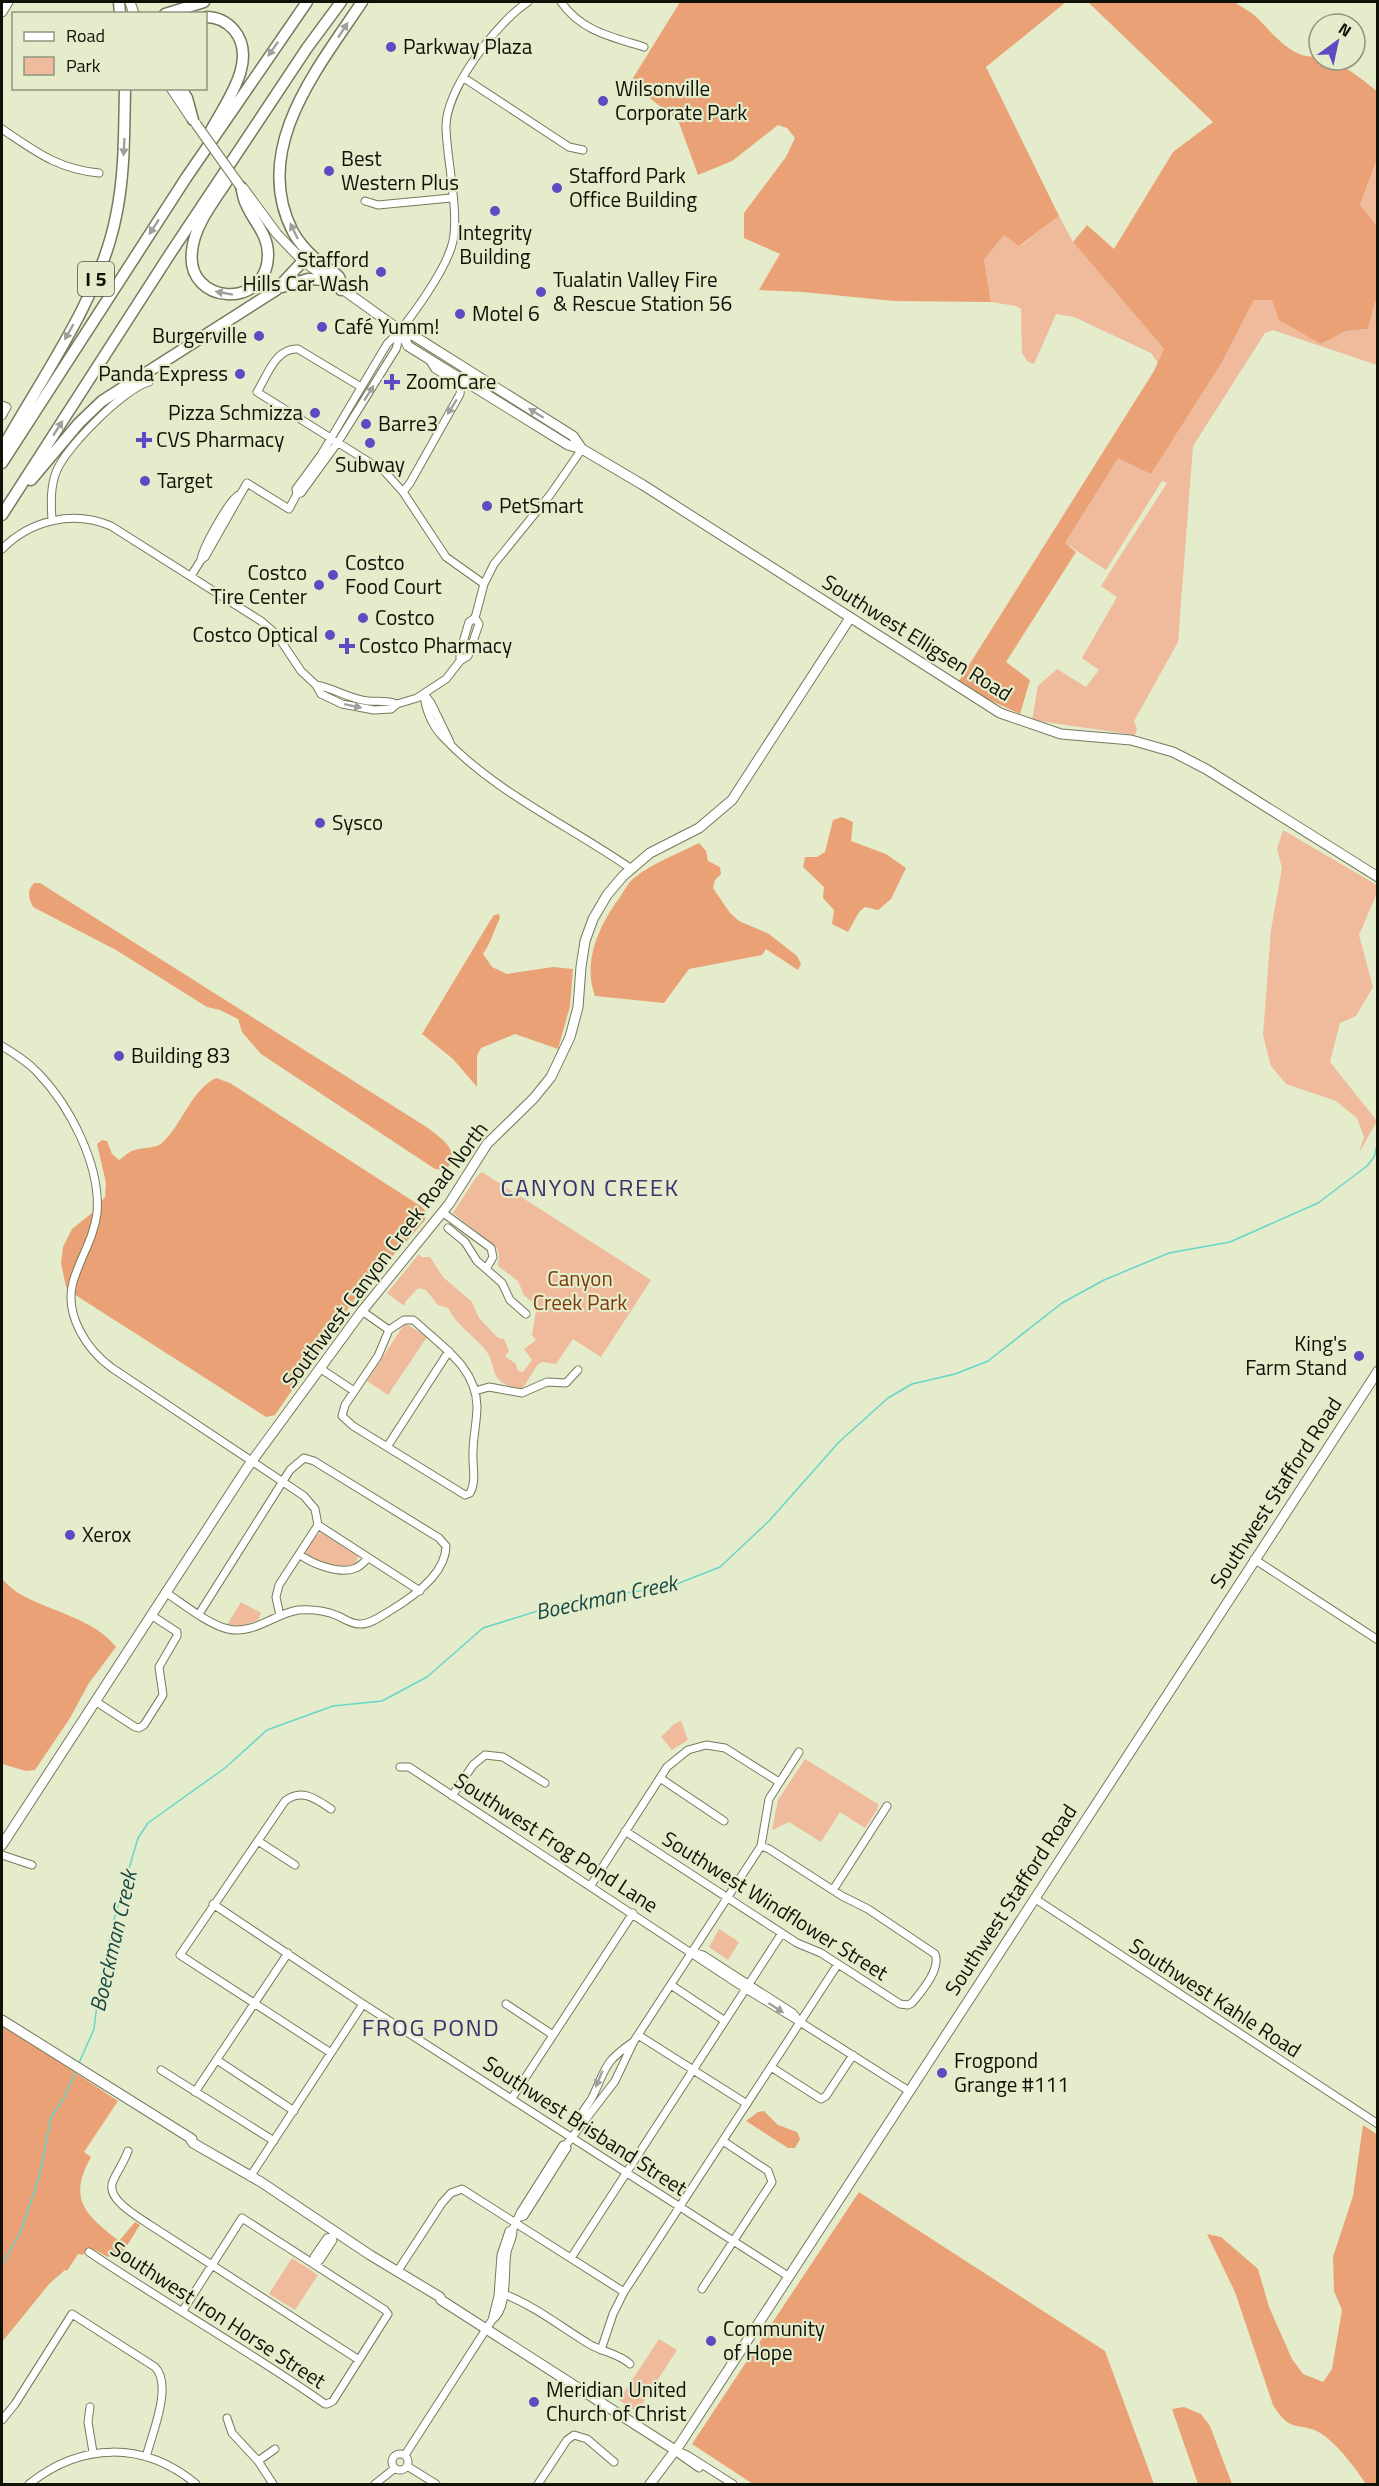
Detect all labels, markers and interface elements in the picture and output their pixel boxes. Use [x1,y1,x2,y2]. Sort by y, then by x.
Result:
legend [12,12,207,90]
north arrow [1307,12,1367,72]
text: N [1334,16,1356,43]
text: Road [66,22,105,49]
one-way arrow [337,23,349,39]
place label: Parkway Plaza [403,30,533,62]
marker: Parkway Plaza [384,40,398,54]
one-way arrow [267,41,279,57]
text: Park [66,52,101,79]
place label: Wilsonville Corporate Park [615,72,747,128]
marker: Wilsonville Corporate Park [596,94,610,108]
one-way arrow [119,137,128,156]
place label: Best Western Plus [341,142,459,198]
place label: Stafford Park Office Building [569,159,697,215]
marker: Best Western Plus [322,164,336,178]
marker: Stafford Park Office Building [550,181,564,195]
marker: Integrity Building [488,204,502,218]
place label: Integrity Building [458,216,532,272]
one-way arrow [148,219,159,235]
one-way arrow [289,222,298,239]
place label: Stafford Hills Car Wash [242,243,369,299]
road number: I 5 [78,262,114,296]
place label: Tualatin Valley Fire & Rescue Station 56 [553,263,732,319]
marker: Stafford Hills Car Wash [374,265,388,279]
marker: Tualatin Valley Fire & Rescue Station 56 [534,285,548,299]
one-way arrow [214,288,233,297]
place label: Motel 6 [472,297,540,329]
marker: Motel 6 [453,307,467,321]
place label: Café Yumm! [334,310,439,342]
place label: Burgerville [152,319,247,351]
marker: Café Yumm! [315,320,329,334]
one-way arrow [64,323,74,340]
marker: Burgerville [252,329,266,343]
place label: Panda Express [98,357,228,389]
place label: ZoomCare [406,365,496,397]
marker: Panda Express [233,367,247,381]
marker: ZoomCare [383,373,401,391]
one-way arrow [364,385,375,401]
place label: Pizza Schmizza [168,396,303,428]
one-way arrow [447,399,458,415]
marker: Pizza Schmizza [308,406,322,420]
place label: Barre3 [378,407,438,439]
one-way arrow [529,407,545,419]
marker: Barre3 [359,417,373,431]
one-way arrow [53,419,64,436]
place label: CVS Pharmacy [156,423,284,455]
marker: CVS Pharmacy [137,433,151,447]
marker: Subway [363,436,377,450]
place label: Subway [335,448,405,480]
place label: Target [157,464,213,496]
marker: Target [138,474,152,488]
place label: PetSmart [499,489,584,521]
marker: PetSmart [480,499,494,513]
place label: Costco Food Court [345,546,442,602]
place label: Costco Tire Center [211,556,307,612]
street label: Southwest Elligsen Road [816,566,1019,709]
marker: Costco Food Court [326,568,340,582]
marker: Costco Tire Center [312,578,326,592]
place label: Costco [375,601,435,633]
marker: Costco [356,611,370,625]
place label: Costco Optical [192,618,318,650]
marker: Costco Optical [323,628,337,642]
place label: Costco Pharmacy [359,629,512,661]
marker: Costco Pharmacy [340,639,354,653]
one-way arrow [344,702,363,711]
place label: Sysco [332,806,383,838]
marker: Sysco [313,816,327,830]
place label: Building 83 [131,1039,230,1071]
marker: Building 83 [112,1049,126,1063]
street label: Southwest Canyon Creek Road North [273,1115,495,1394]
district label: CANYON CREEK [500,1169,680,1205]
park label: Canyon Creek Park [533,1262,627,1318]
place label: King's Farm Stand [1245,1327,1347,1383]
marker: King's Farm Stand [1352,1349,1366,1363]
street label: Southwest Stafford Road [1201,1390,1349,1594]
place label: Xerox [82,1518,132,1550]
marker: Xerox [63,1528,77,1542]
water label: Boeckman Creek [532,1565,682,1629]
street label: Southwest Frog Pond Lane [448,1764,665,1920]
street label: Southwest Stafford Road [936,1797,1084,2001]
street label: Southwest Windflower Street [656,1822,895,1988]
water label: Boeckman Creek [80,1865,146,2015]
street label: Southwest Kahle Road [1123,1929,1308,2065]
one-way arrow [768,2003,784,2014]
district label: FROG POND [362,2009,500,2045]
place label: Frogpond Grange #111 [954,2044,1069,2100]
street label: Southwest Brisband Street [477,2047,694,2204]
marker: Frogpond Grange #111 [935,2066,949,2080]
one-way arrow [594,2071,604,2089]
street label: Southwest Iron Horse Street [104,2232,333,2396]
place label: Community of Hope [723,2312,825,2368]
marker: Community of Hope [704,2334,718,2348]
place label: Meridian United Church of Christ [546,2373,687,2429]
marker: Meridian United Church of Christ [527,2395,541,2409]

